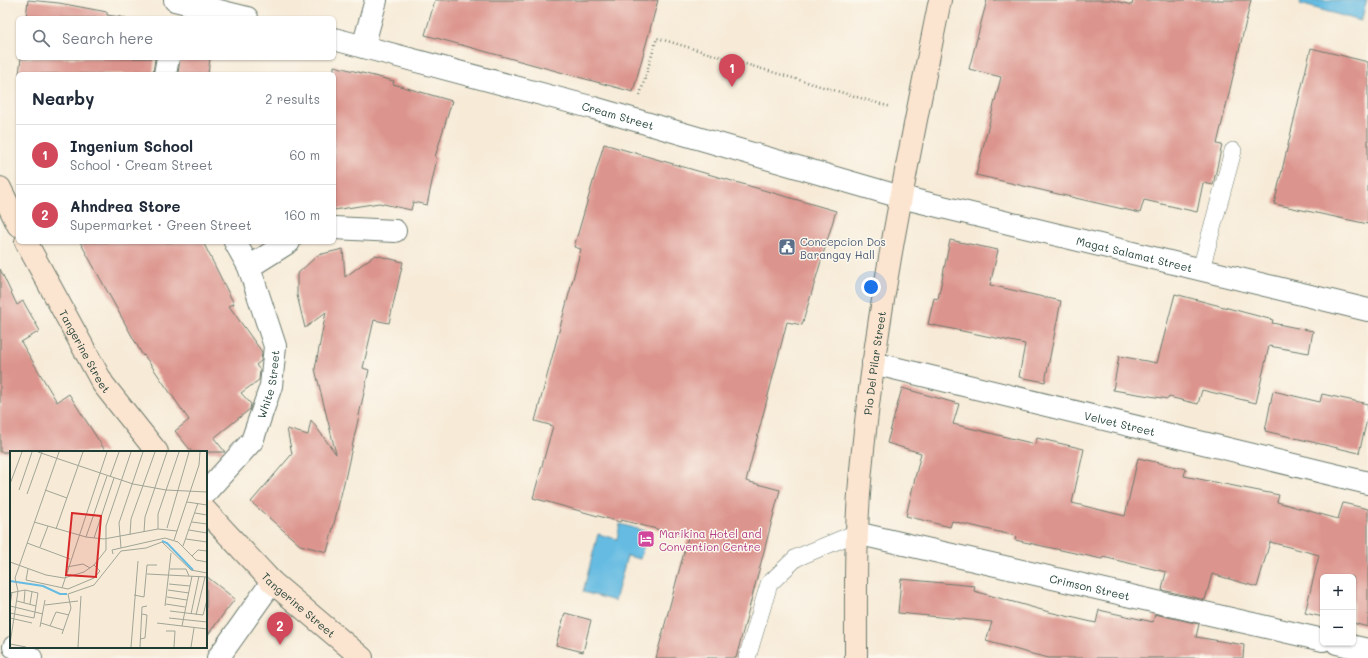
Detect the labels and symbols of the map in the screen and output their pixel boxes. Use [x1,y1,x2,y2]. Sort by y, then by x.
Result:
pin: 1 [719,54,745,87]
street label: Cream Street [580,98,656,133]
street label: Magat Salamat Street [1075,232,1194,275]
place label: Concepcion Dos Barangay Hall [800,234,886,262]
public building icon: Concepcion Dos Barangay Hall [777,237,797,257]
your location [861,277,881,297]
street label: Tangerine Street [56,307,114,396]
street label: Pio Del Pilar Street [859,310,889,416]
street label: White Street [253,349,282,420]
street label: Velvet Street [1083,407,1157,439]
inset map [10,451,207,648]
place label: Marikina Hotel and Convention Centre [659,526,761,554]
hotel icon: Marikina Hotel and Convention Centre [636,529,656,549]
street label: Tangerine Street [259,569,339,640]
street label: Crimson Street [1048,570,1132,603]
pin: 2 [267,612,293,645]

